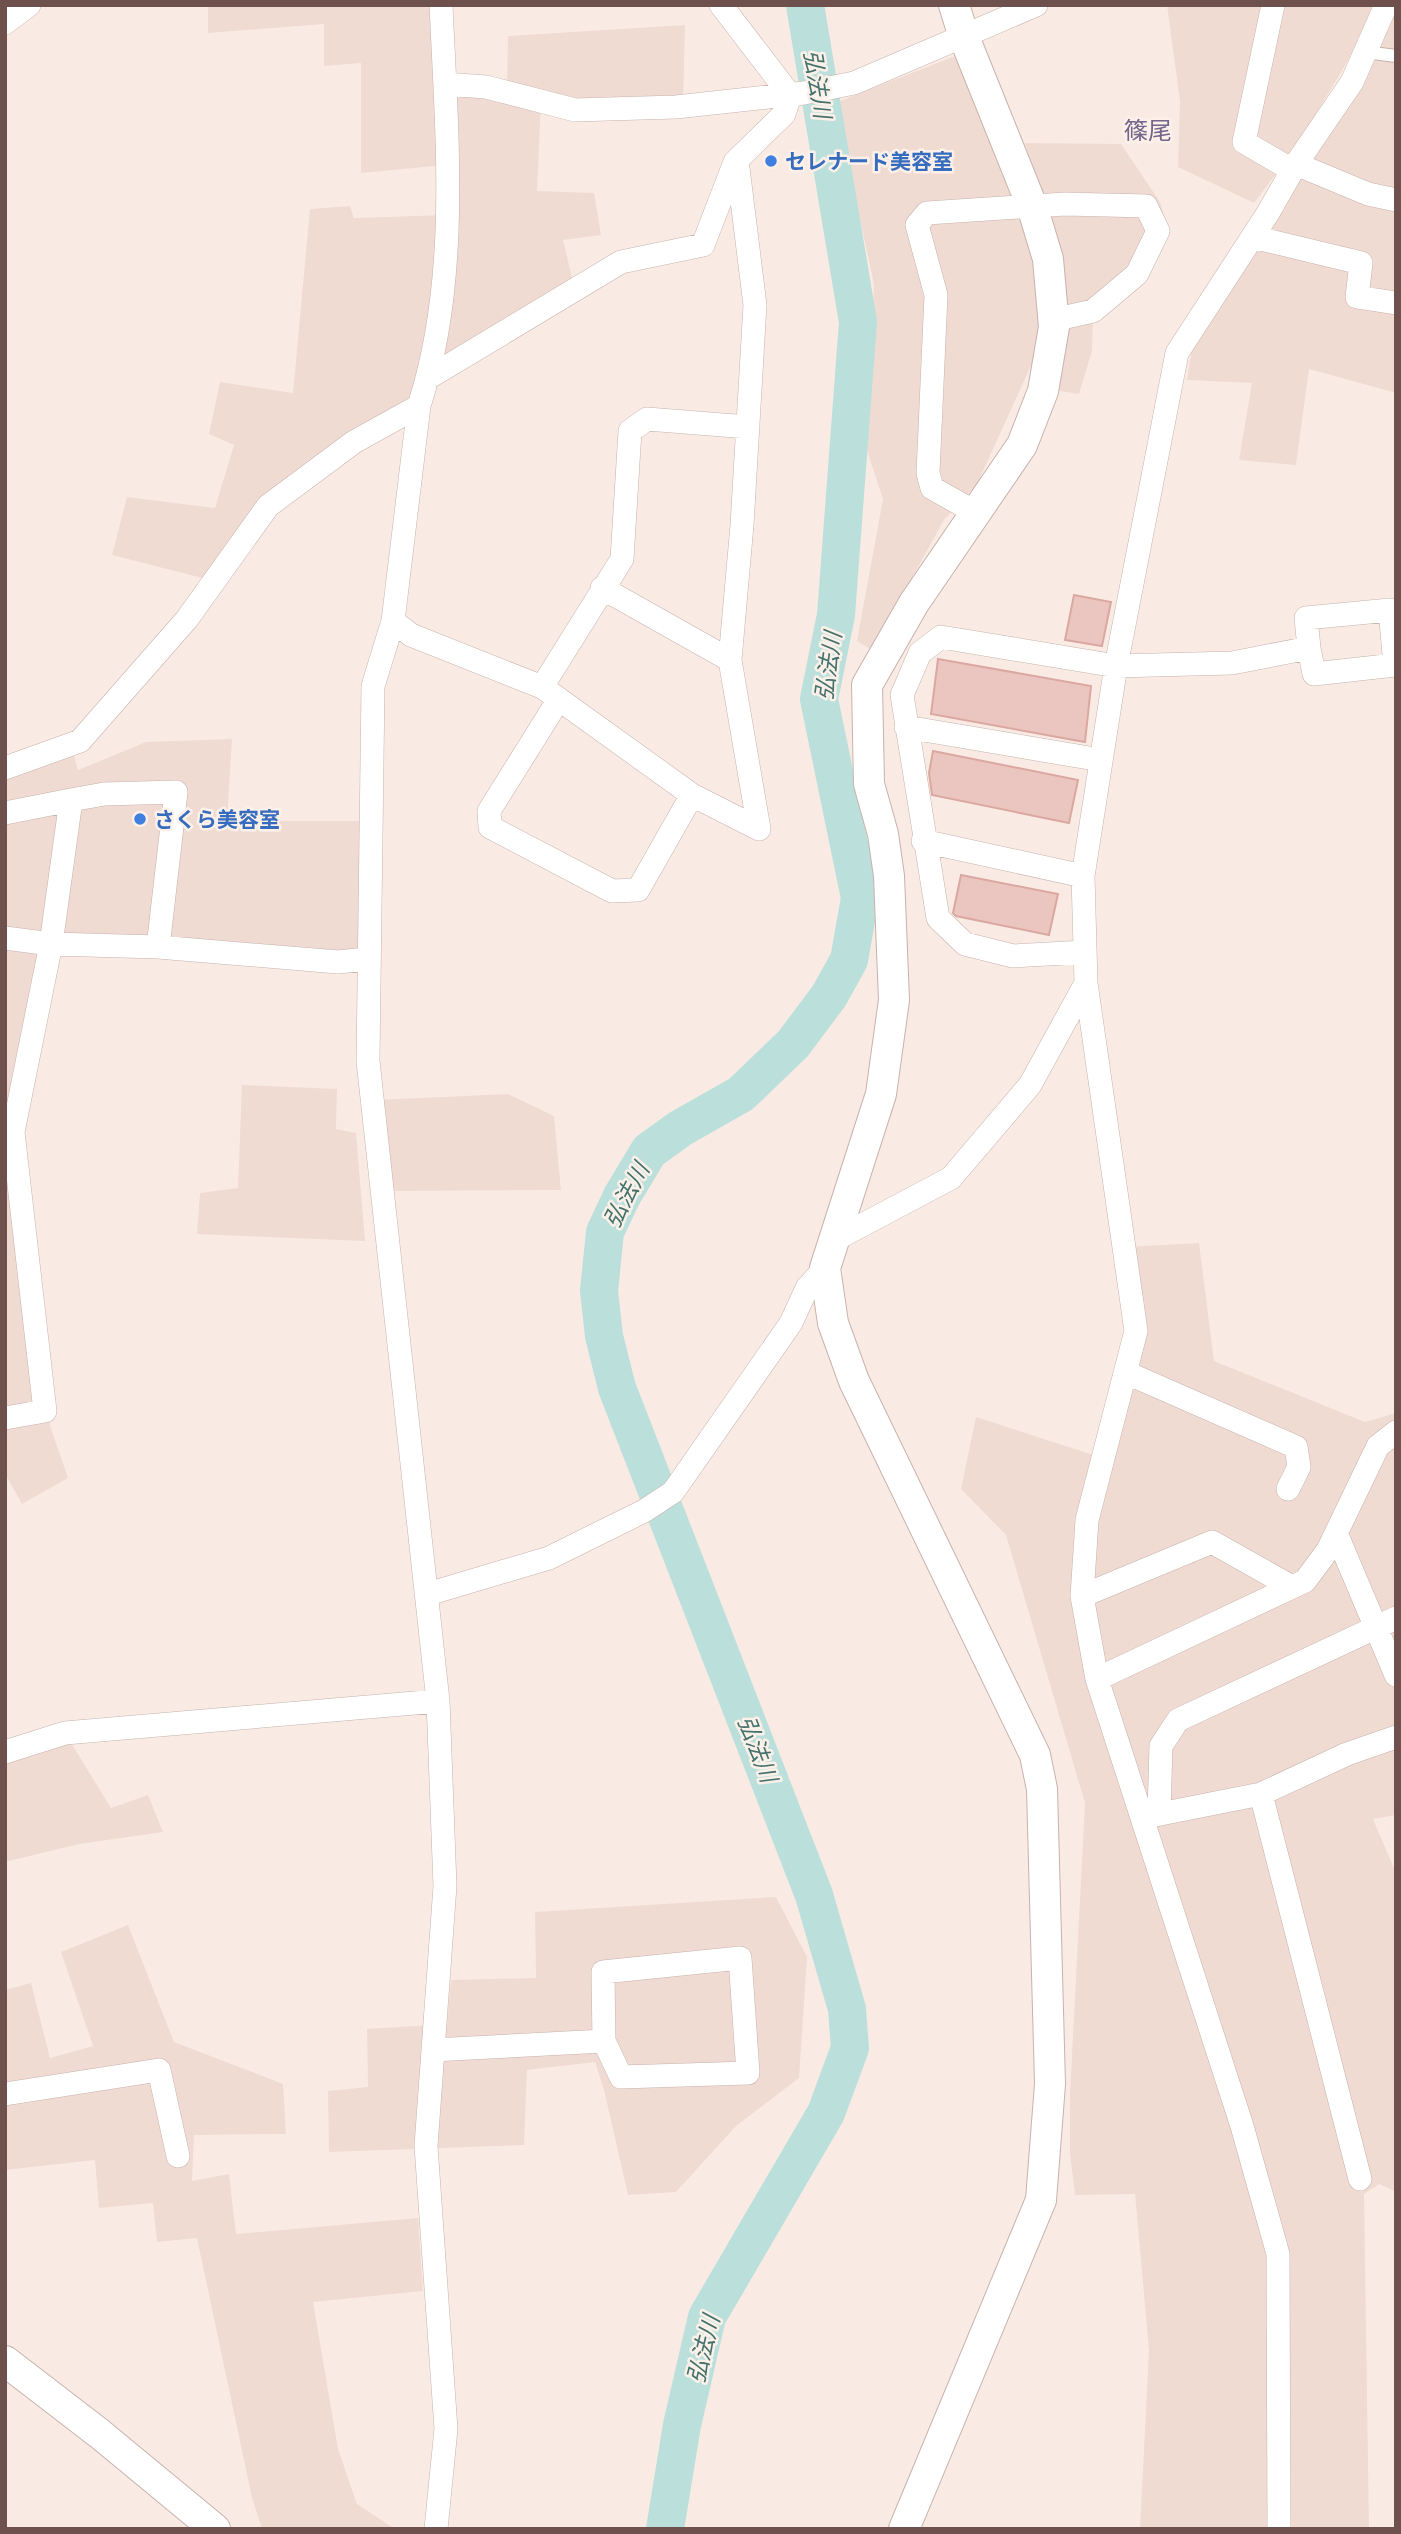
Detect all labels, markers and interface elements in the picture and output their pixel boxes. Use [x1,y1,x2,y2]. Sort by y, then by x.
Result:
water label: 弘法川 [798,48,838,123]
district label: 篠尾 [1124,115,1172,146]
place label: セレナード美容室 [785,148,953,175]
marker: セレナード美容室 [763,153,779,169]
water label: 弘法川 [809,627,848,702]
place label: さくら美容室 [154,806,280,833]
marker: さくら美容室 [132,811,148,827]
water label: 弘法川 [597,1155,656,1232]
water label: 弘法川 [732,1712,785,1789]
water label: 弘法川 [681,2309,726,2386]

